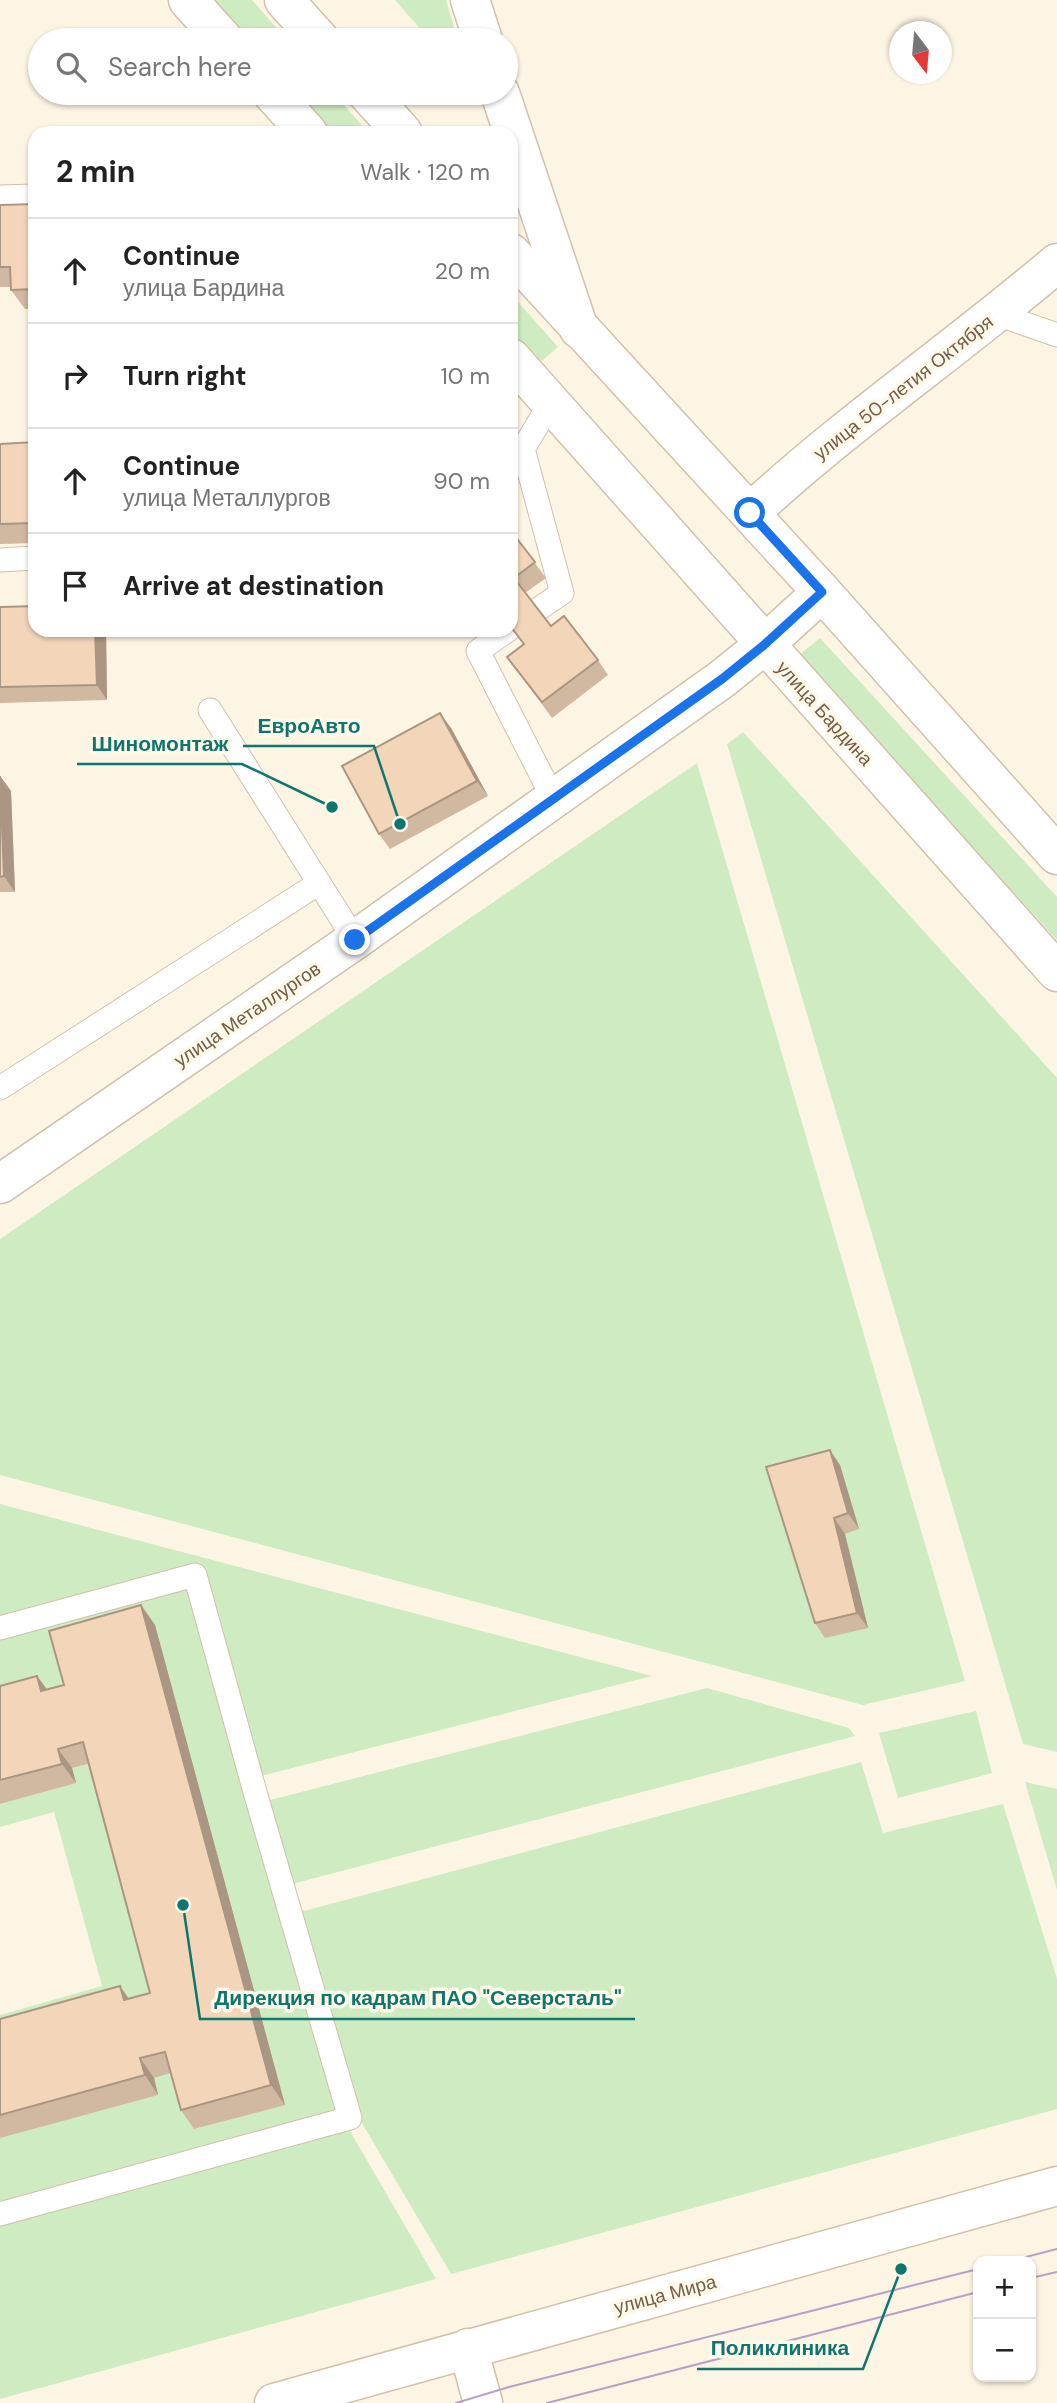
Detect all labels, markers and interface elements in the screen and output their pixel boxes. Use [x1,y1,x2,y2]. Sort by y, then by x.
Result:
north arrow [889,21,952,84]
search box [28,28,518,105]
icon: search [52,48,90,86]
text: Search here [108,50,251,84]
text: 2 min [56,152,135,191]
text: Walk · 120 m [360,157,490,187]
text: Continue [123,239,240,273]
icon: ahead [56,252,94,290]
text: 20 m [435,256,490,286]
text: улица Бардина [123,273,284,303]
street label: улица 50-летия Октября [808,309,998,465]
icon: right [56,357,94,395]
text: Turn right [123,359,247,393]
text: 10 m [440,361,490,391]
text: Continue [123,449,240,483]
icon: ahead [56,462,94,500]
text: 90 m [433,466,490,496]
text: улица Металлургов [123,483,331,513]
route start [734,497,765,528]
icon: arrive [56,567,94,605]
text: Arrive at destination [123,569,384,603]
street label: улица Бардина [771,655,879,772]
callout: ЕвроАвто [243,704,374,746]
text: ЕвроАвто [257,712,361,740]
callout: Шиномонтаж [77,722,242,764]
text: Шиномонтаж [92,730,230,758]
route end [339,924,370,955]
street label: улица Металлургов [169,956,325,1073]
callout: Дирекция по кадрам ПАО "Северсталь" [200,1977,635,2019]
text: Дирекция по кадрам ПАО "Северсталь" [214,1984,622,2012]
map controls [973,2256,1036,2382]
button: + [973,2256,1036,2319]
street label: улица Мира [611,2269,719,2320]
button: − [973,2319,1036,2382]
callout: Поликлиника [697,2327,863,2369]
text: Поликлиника [711,2334,850,2362]

